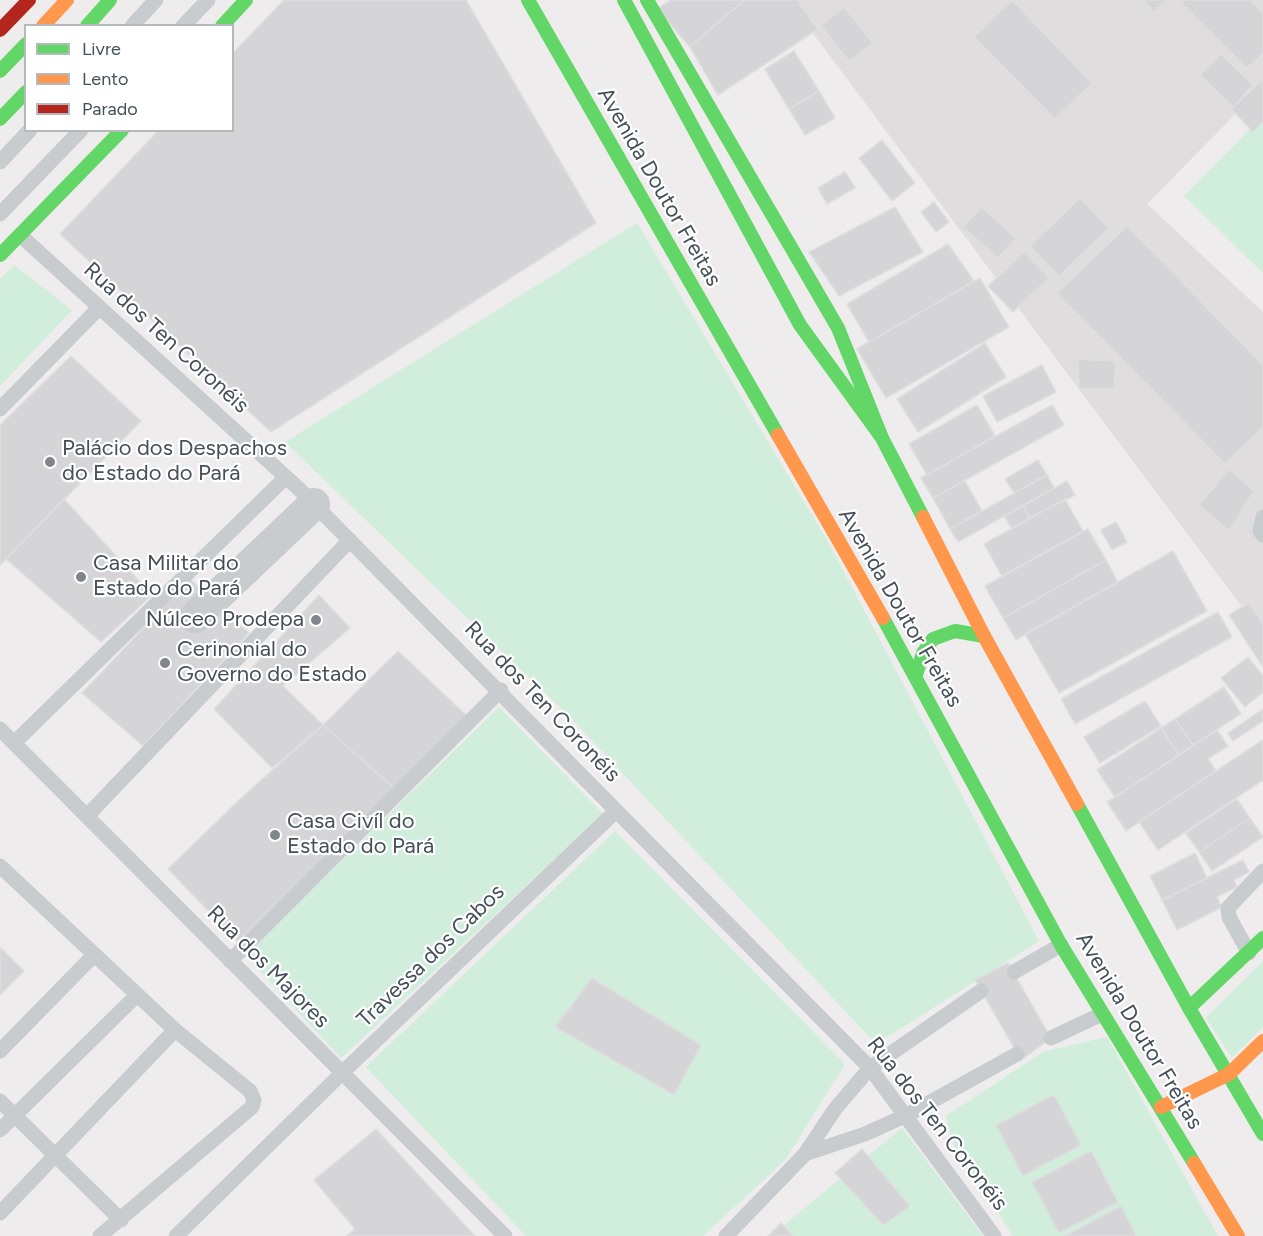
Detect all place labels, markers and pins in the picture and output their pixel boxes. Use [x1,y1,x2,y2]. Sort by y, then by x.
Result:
place label: Palácio dos Despachos do Estado do Pará [62,436,287,488]
marker: Palácio dos Despachos do Estado do Pará [43,455,57,469]
place label: Casa Militar do Estado do Pará [93,551,240,602]
marker: Casa Militar do Estado do Pará [74,570,88,584]
place label: Núlceo Prodepa [146,607,304,633]
marker: Núlceo Prodepa [309,613,323,627]
place label: Cerinonial do Governo do Estado [177,637,367,688]
marker: Cerinonial do Governo do Estado [158,656,172,670]
place label: Casa Civíl do Estado do Pará [287,809,434,860]
marker: Casa Civíl do Estado do Pará [268,828,282,842]

